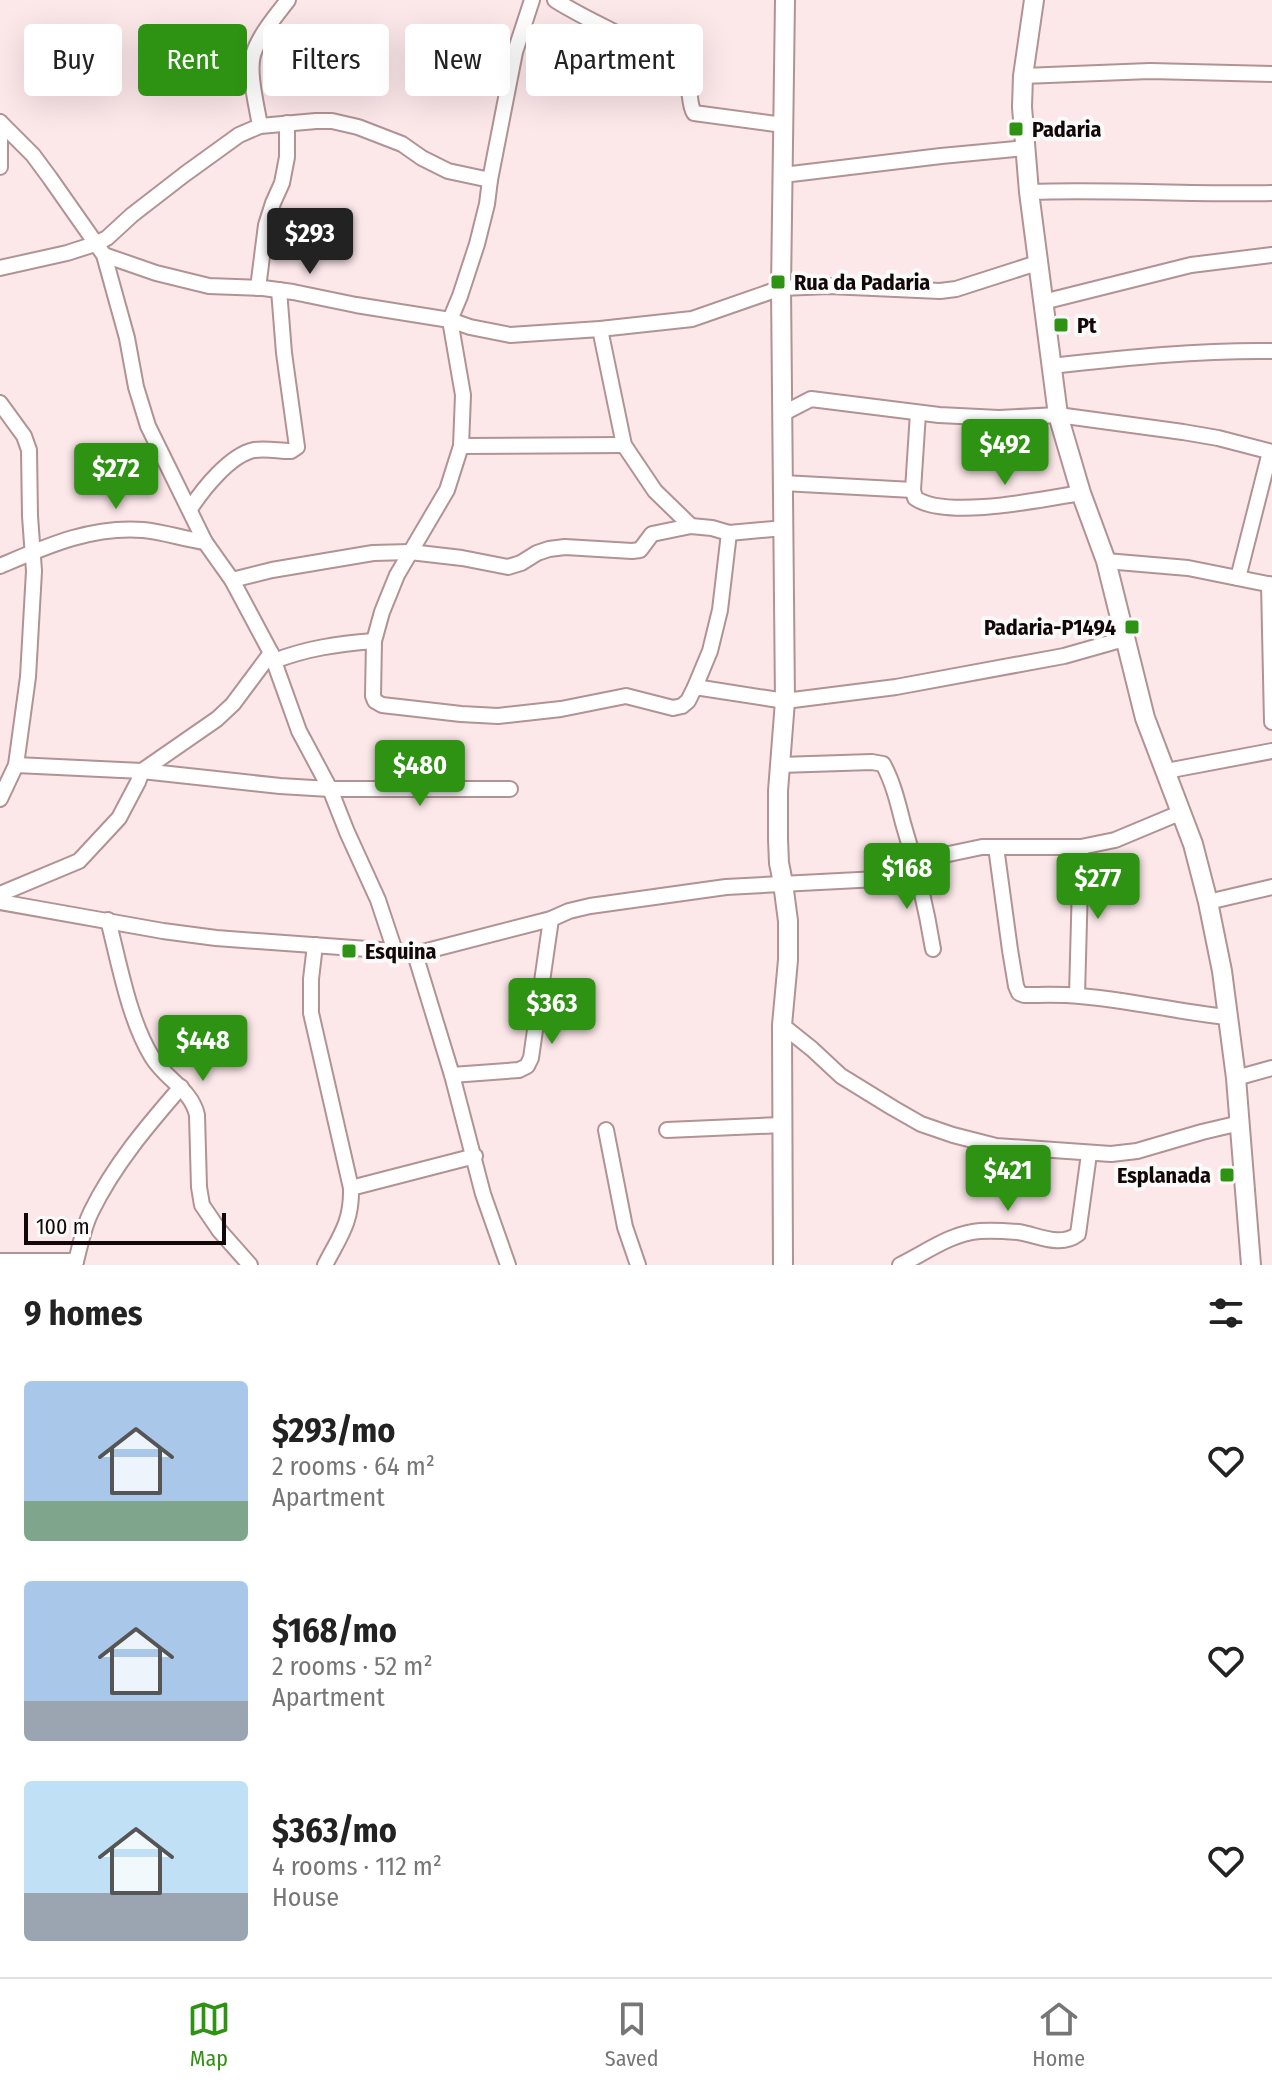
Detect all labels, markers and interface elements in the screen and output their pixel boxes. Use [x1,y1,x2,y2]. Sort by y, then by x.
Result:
chip: Buy [24,24,122,96]
chip: Rent [138,24,247,96]
chip: Filters [263,24,389,96]
chip: New [405,24,510,96]
chip: Apartment [526,24,703,96]
place label: Padaria [1032,116,1102,143]
marker: Padaria [1007,120,1025,138]
pin: $293 [263,208,357,276]
text: $293 [285,218,335,249]
place label: Rua da Padaria [794,269,930,296]
marker: Rua da Padaria [769,273,787,291]
place label: Pt [1077,312,1097,339]
marker: Pt [1052,316,1070,334]
pin: $492 [958,419,1052,487]
text: $492 [980,429,1030,460]
pin: $272 [69,443,163,511]
text: $272 [92,453,140,484]
place label: Padaria-P1494 [984,614,1116,641]
marker: Padaria-P1494 [1123,618,1141,636]
pin: $480 [373,740,467,808]
text: $480 [393,750,447,781]
pin: $168 [860,843,954,911]
text: $168 [882,853,932,884]
pin: $277 [1051,853,1145,921]
text: $277 [1075,863,1121,894]
place label: Esquina [365,938,437,965]
marker: Esquina [340,942,358,960]
pin: $363 [505,978,599,1046]
text: $363 [527,988,577,1019]
pin: $448 [156,1015,250,1083]
text: $448 [176,1025,230,1056]
pin: $421 [961,1145,1055,1213]
text: $421 [984,1155,1032,1186]
place label: Esplanada [1117,1162,1211,1189]
marker: Esplanada [1218,1166,1236,1184]
scale bar [24,1209,226,1245]
text: 100 m [36,1213,90,1240]
icon: filters [1204,1291,1248,1335]
text: 9 homes [24,1293,143,1334]
text: $293/mo [272,1410,395,1451]
icon: home [88,1413,184,1509]
icon: heart [1204,1439,1248,1483]
text: 2 rooms · 64 m² [272,1451,435,1482]
text: Apartment [272,1482,385,1513]
text: $168/mo [272,1610,397,1651]
icon: home [88,1613,184,1709]
icon: heart [1204,1639,1248,1683]
text: 2 rooms · 52 m² [272,1651,433,1682]
text: Apartment [272,1682,385,1713]
text: $363/mo [272,1810,397,1851]
icon: home [88,1813,184,1909]
icon: heart [1204,1839,1248,1883]
text: 4 rooms · 112 m² [272,1851,442,1882]
text: House [272,1882,339,1913]
tab: Map [187,1997,231,2072]
tab: Saved [605,1997,659,2072]
tab: Home [1032,1997,1085,2072]

